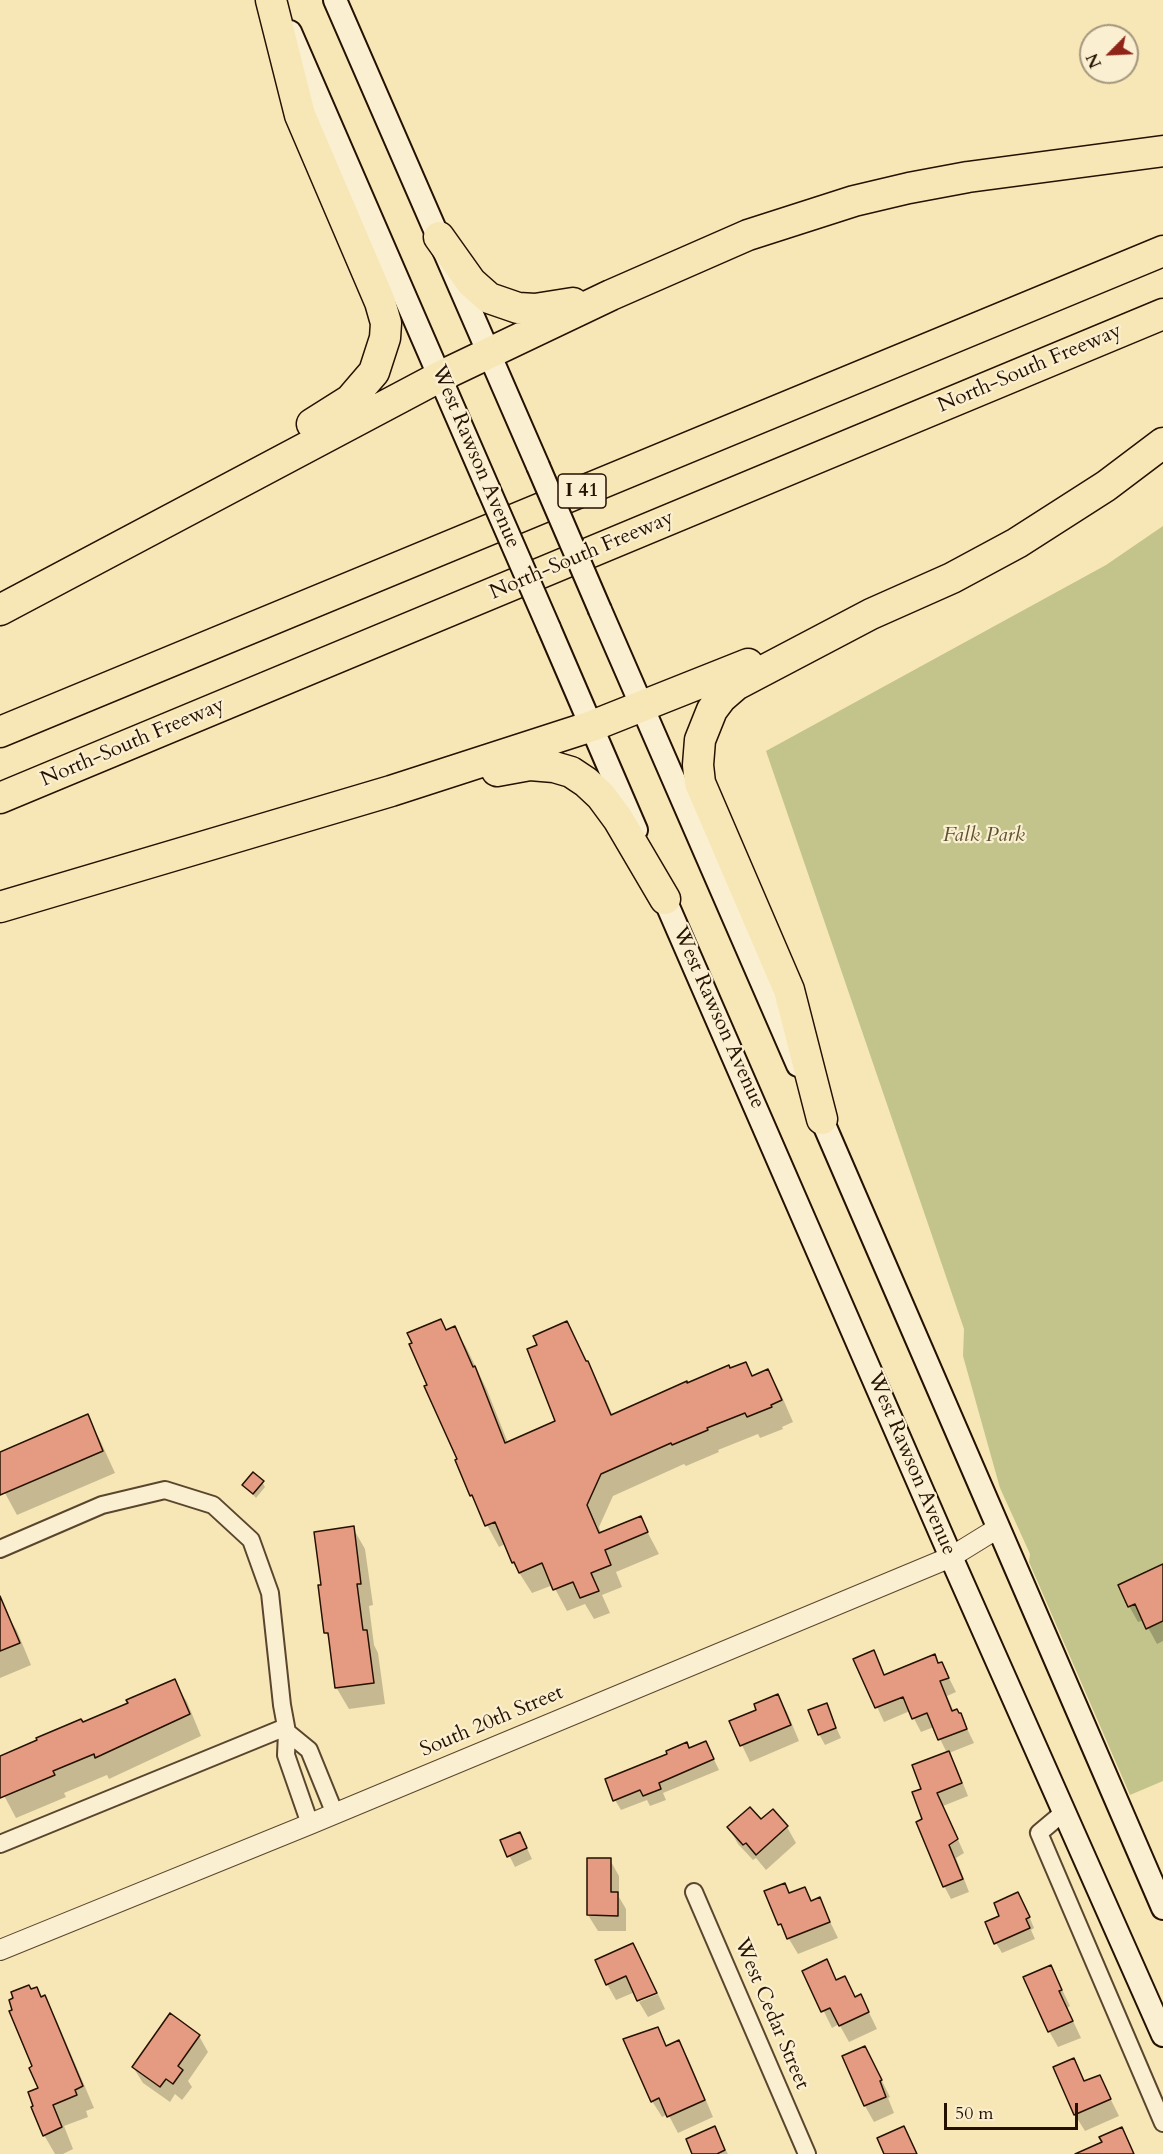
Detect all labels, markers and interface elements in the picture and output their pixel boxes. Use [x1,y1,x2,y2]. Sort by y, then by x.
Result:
north arrow [1079,24,1139,84]
text: N [1082,50,1107,71]
street label: North-South Freeway [934,319,1126,419]
street label: West Rawson Avenue [425,362,525,552]
road number: I 41 [558,474,606,508]
street label: North-South Freeway [486,506,678,606]
street label: North-South Freeway [37,693,229,793]
park label: Falk Park [943,823,1025,849]
street label: West Rawson Avenue [667,923,769,1113]
street label: West Rawson Avenue [861,1369,961,1559]
street label: South 20th Street [417,1681,567,1763]
street label: West Cedar Street [728,1935,814,2093]
scale bar [947,2091,1080,2129]
text: 50 m [955,2101,994,2126]

